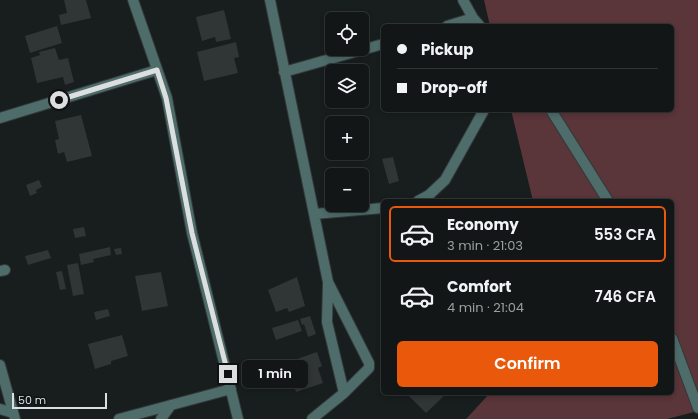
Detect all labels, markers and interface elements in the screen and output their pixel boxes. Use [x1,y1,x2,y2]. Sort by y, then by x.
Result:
map controls [325,12,369,212]
button: locate [325,12,369,56]
text: Pickup [421,39,473,60]
button: layers [325,64,369,108]
text: Drop-off [421,77,487,98]
route start [50,91,68,109]
button: + [325,116,369,160]
button: − [325,168,369,212]
text: Economy [447,214,519,235]
icon: car [399,216,435,252]
text: 553 CFA [594,224,656,245]
text: 3 min · 21:03 [447,236,523,255]
text: Comfort [447,276,511,297]
icon: car [399,278,435,314]
text: 746 CFA [594,286,656,307]
text: 4 min · 21:04 [447,298,524,317]
button: Confirm [397,341,658,387]
callout: 1 min [242,360,308,388]
text: 1 min [258,364,292,383]
route end [219,365,237,383]
scale bar [12,391,107,410]
text: 50 m [18,392,46,408]

